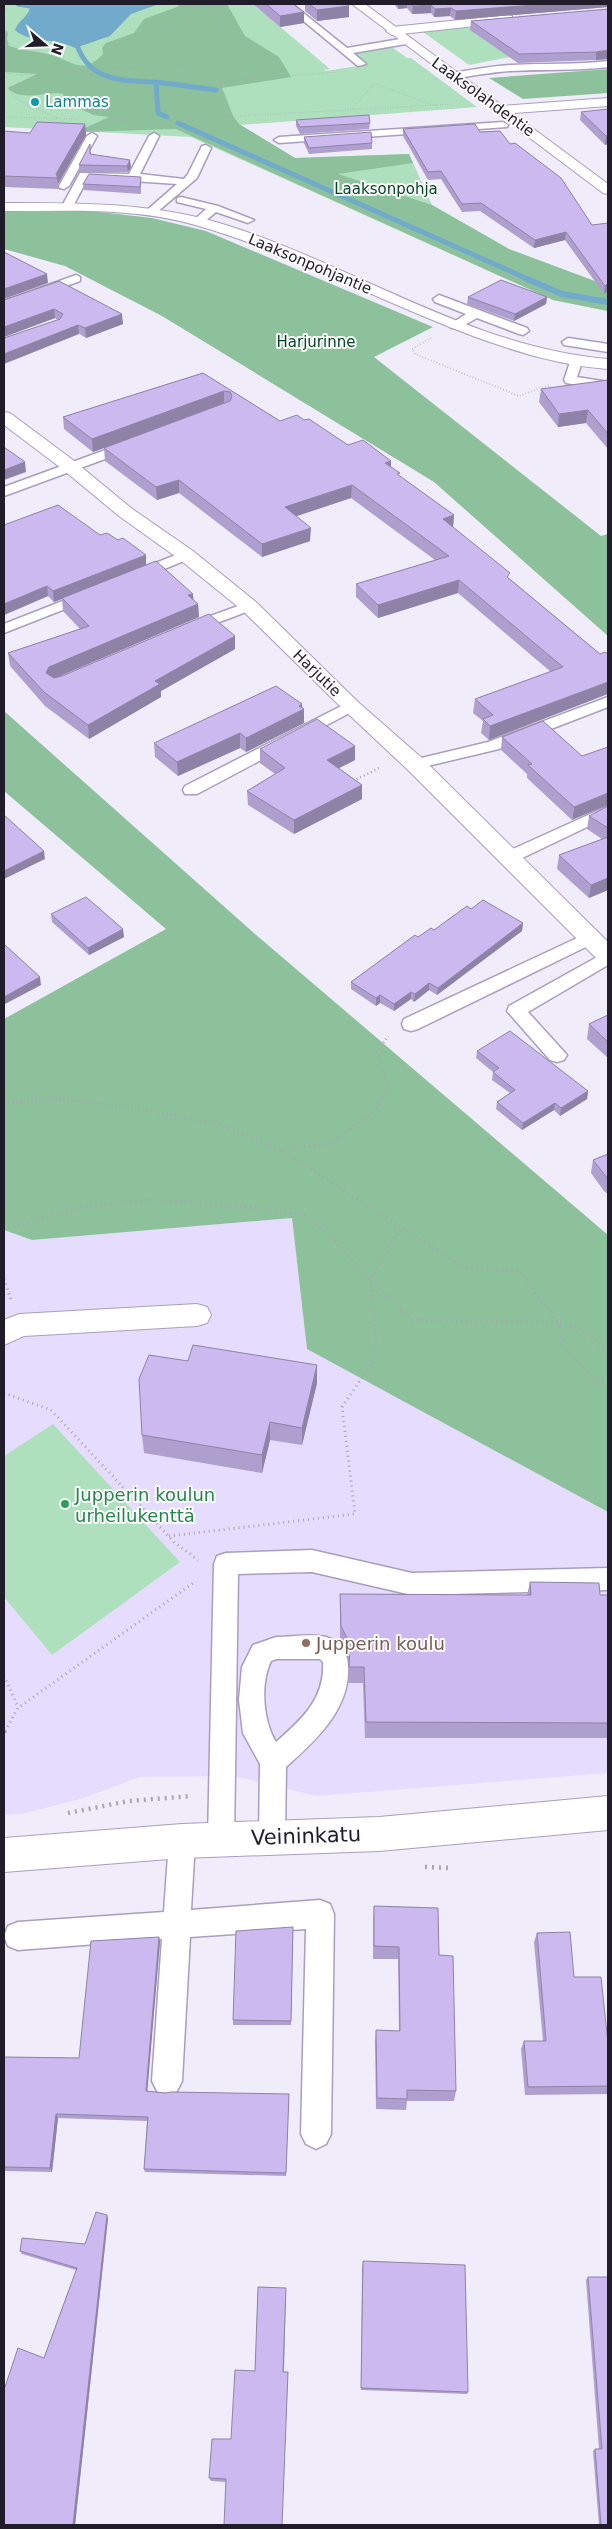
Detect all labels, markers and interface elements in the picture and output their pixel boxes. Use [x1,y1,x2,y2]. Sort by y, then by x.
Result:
north arrow [20,20,70,70]
text: N [48,41,67,57]
street label: Laaksolahdentie [428,54,538,140]
place label: Lammas [45,93,109,111]
marker: Lammas [29,96,41,108]
park label: Laaksonpohja [334,180,438,198]
street label: Laaksonpohjantie [246,230,374,298]
park label: Harjurinne [277,333,355,351]
street label: Harjutie [289,646,345,700]
place label: Jupperin koulun urheilukenttä [74,1484,215,1526]
marker: Jupperin koulun urheilukenttä [59,1498,71,1510]
place label: Jupperin koulu [315,1633,445,1654]
marker: Jupperin koulu [300,1637,312,1649]
street label: Veininkatu [251,1822,361,1850]

